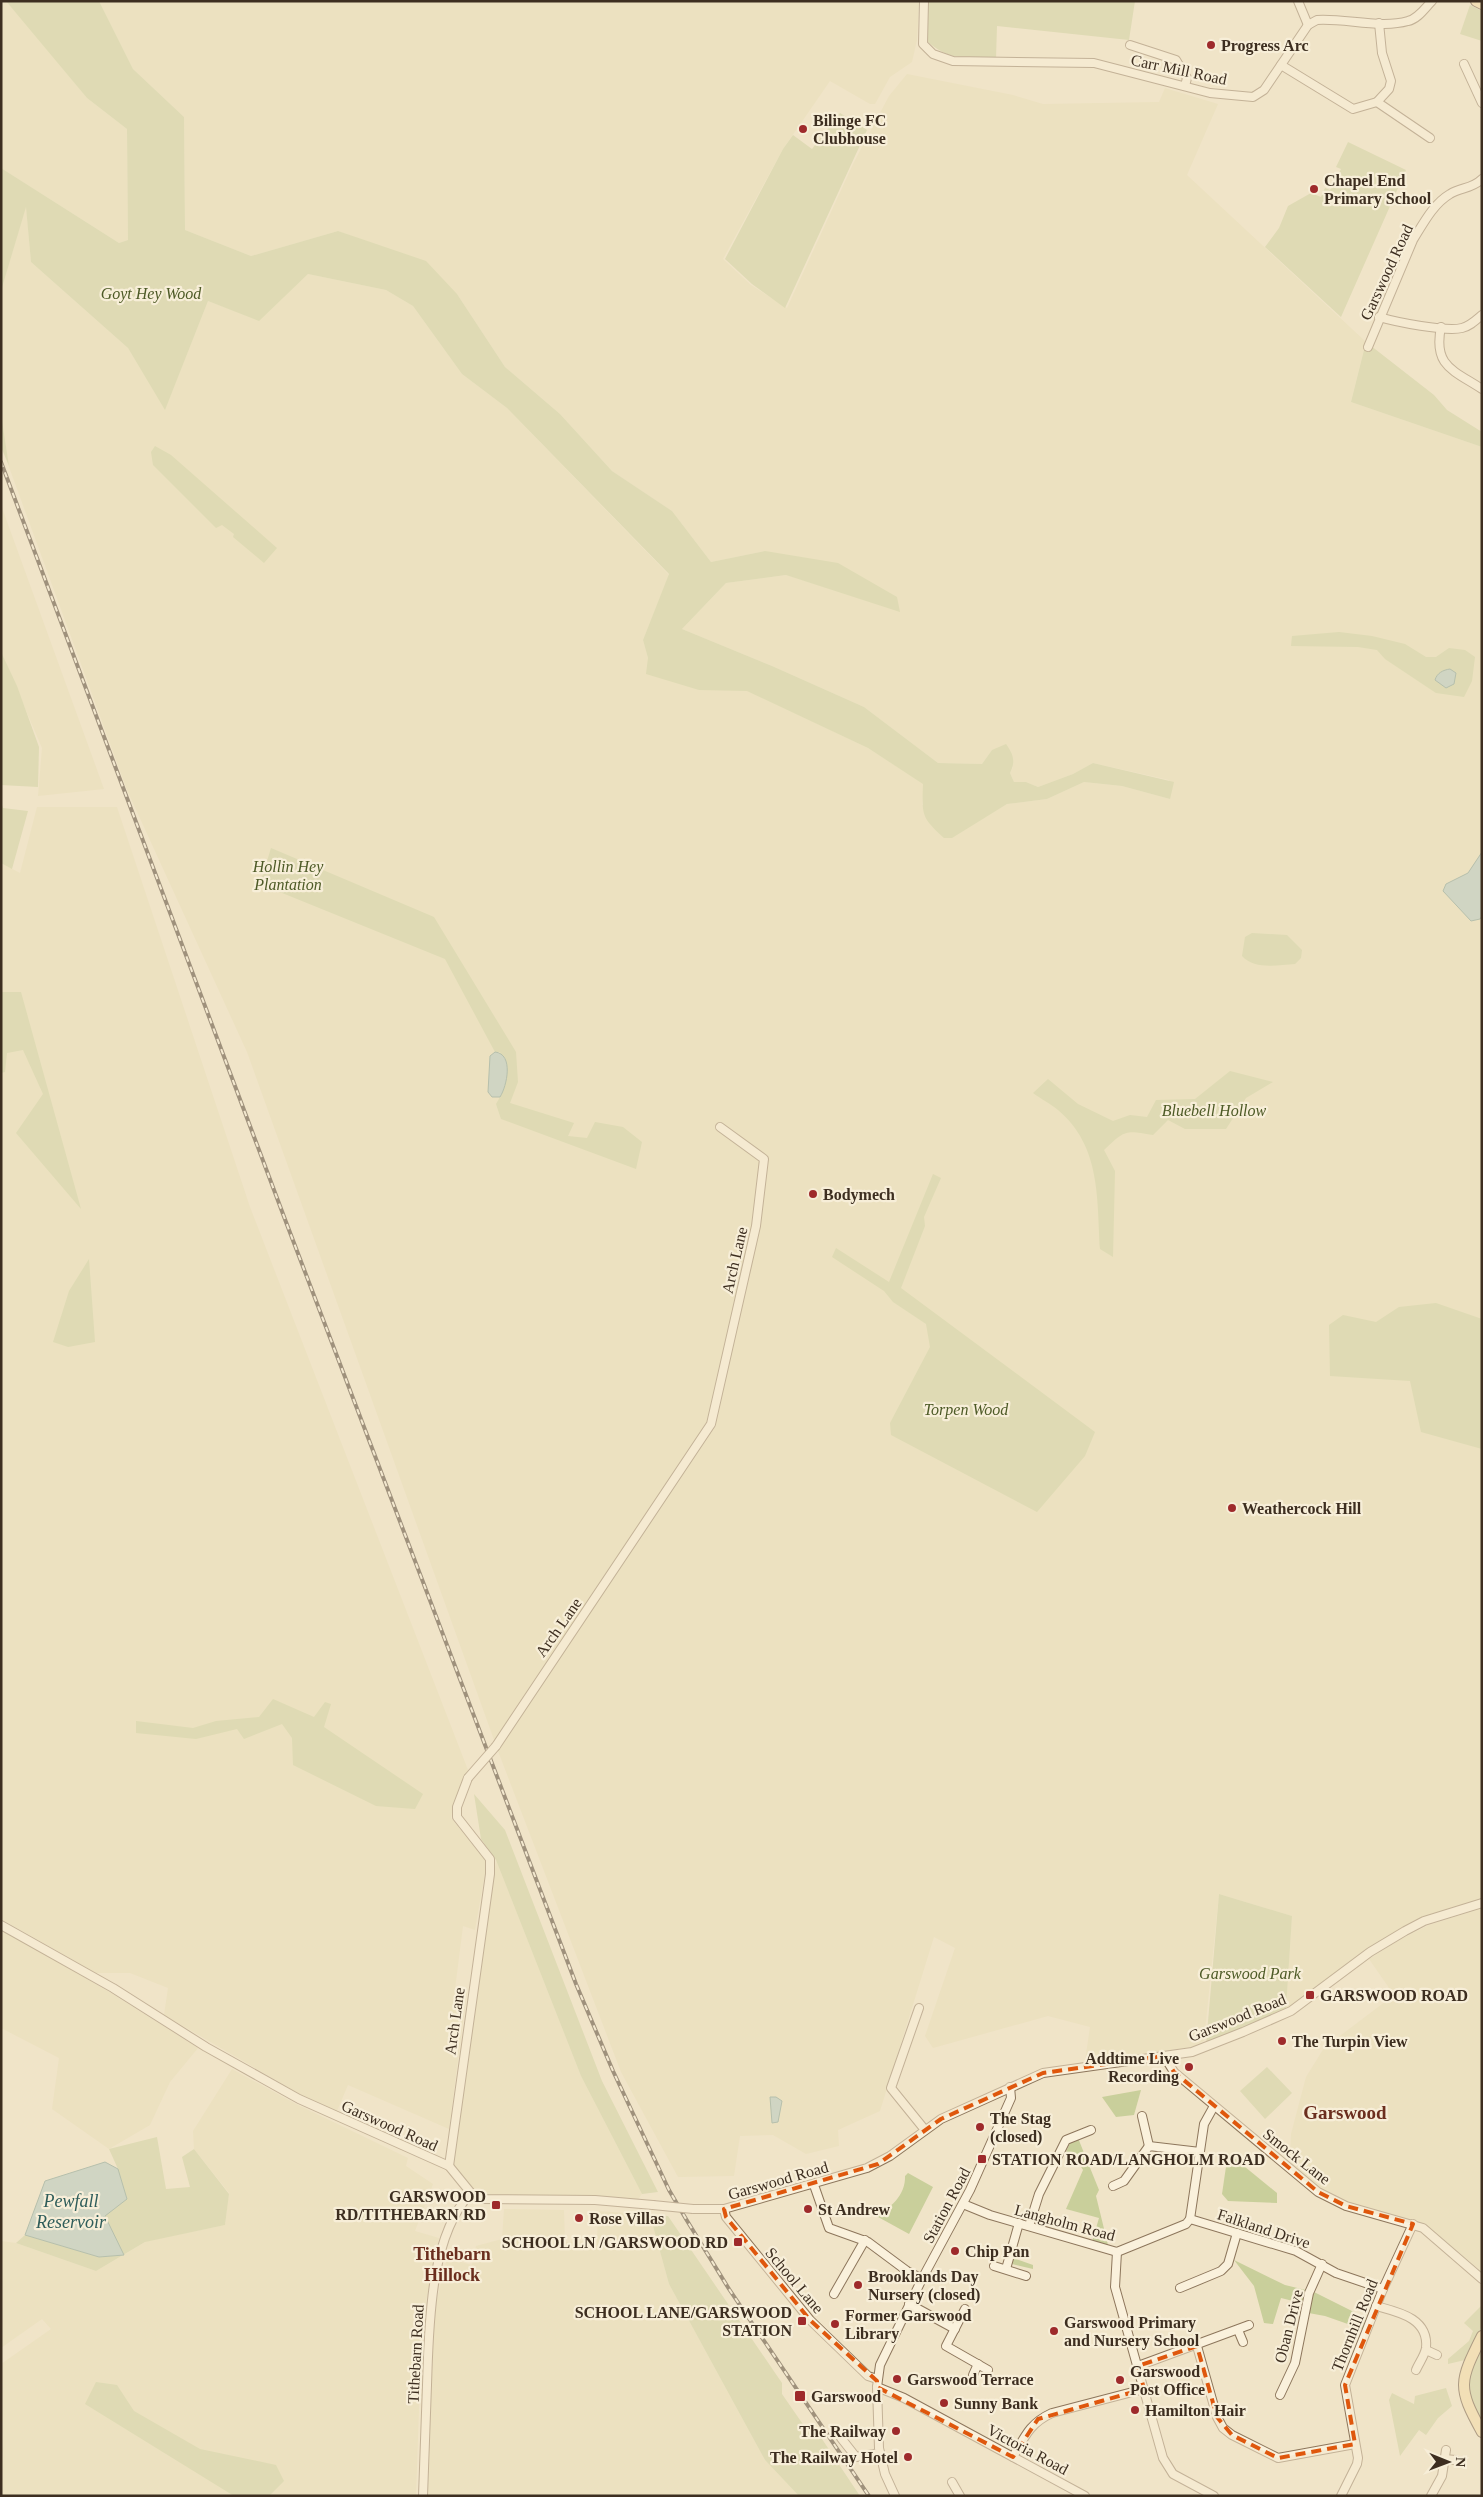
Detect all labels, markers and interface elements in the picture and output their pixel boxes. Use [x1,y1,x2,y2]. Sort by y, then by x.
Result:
place label: Progress Arc [1221,37,1309,55]
marker: Progress Arc [1205,39,1217,51]
street label: Carr Mill Road [1129,51,1228,88]
place label: Bilinge FC Clubhouse [813,112,886,147]
marker: Bilinge FC Clubhouse [797,123,809,135]
place label: Chapel End Primary School [1324,172,1432,208]
marker: Chapel End Primary School [1308,183,1320,195]
street label: Garswood Road [1357,222,1416,323]
park label: Goyt Hey Wood [101,285,202,303]
park label: Hollin Hey Plantation [252,858,324,893]
park label: Bluebell Hollow [1162,1102,1267,1119]
place label: Bodymech [823,1186,895,1204]
marker: Bodymech [807,1188,819,1200]
street label: Arch Lane [719,1225,750,1295]
park label: Torpen Wood [924,1401,1009,1419]
place label: Weathercock Hill [1242,1500,1362,1517]
marker: Weathercock Hill [1226,1502,1238,1514]
street label: Arch Lane [532,1595,585,1660]
park label: Garswood Park [1199,1965,1302,1982]
street label: Arch Lane [441,1986,468,2056]
place label: GARSWOOD ROAD [1320,1987,1468,2004]
marker: GARSWOOD ROAD [1304,1989,1316,2001]
street label: Garswood Road [1186,1990,1288,2045]
place label: The Turpin View [1292,2033,1408,2051]
marker: The Turpin View [1276,2035,1288,2047]
place label: Addtime Live Recording [1085,2050,1179,2086]
marker: Addtime Live Recording [1183,2061,1195,2073]
street label: Garswood Road [339,2097,441,2154]
district label: Garswood [1303,2102,1387,2123]
place label: The Stag (closed) [990,2110,1051,2146]
marker: The Stag (closed) [974,2121,986,2133]
street label: Smock Lane [1260,2125,1334,2188]
place label: STATION ROAD/LANGHOLM ROAD [992,2151,1265,2168]
marker: STATION ROAD/LANGHOLM ROAD [976,2153,988,2165]
street label: Garswood Road [726,2158,830,2203]
street label: Station Road [919,2165,973,2246]
place label: GARSWOOD RD/TITHEBARN RD [335,2188,486,2223]
water label: Pewfall Reservoir [35,2191,107,2232]
marker: GARSWOOD RD/TITHEBARN RD [490,2199,502,2211]
place label: St Andrew [818,2201,891,2218]
street label: Langholm Road [1012,2201,1117,2245]
marker: St Andrew [802,2203,814,2215]
street label: Falkland Drive [1215,2205,1312,2251]
place label: Rose Villas [589,2210,664,2227]
marker: Rose Villas [573,2212,585,2224]
place label: SCHOOL LN /GARSWOOD RD [502,2234,728,2251]
marker: SCHOOL LN /GARSWOOD RD [732,2236,744,2248]
place label: Chip Pan [965,2243,1030,2261]
district label: Tithebarn Hillock [413,2244,491,2285]
street label: School Lane [762,2244,827,2317]
marker: Chip Pan [949,2245,961,2257]
place label: Brooklands Day Nursery (closed) [868,2268,980,2304]
street label: Thornhill Road [1328,2276,1381,2374]
marker: Brooklands Day Nursery (closed) [852,2279,864,2291]
street label: Oban Drive [1271,2288,1306,2365]
street label: Tithebarn Road [404,2304,427,2404]
place label: SCHOOL LANE/GARSWOOD STATION [575,2304,792,2339]
place label: Former Garswood Library [845,2307,971,2343]
place label: Garswood Primary and Nursery School [1064,2314,1200,2350]
marker: SCHOOL LANE/GARSWOOD STATION [796,2315,808,2327]
marker: Former Garswood Library [829,2318,841,2330]
marker: Garswood Primary and Nursery School [1048,2325,1060,2337]
place label: Garswood Post Office [1130,2363,1205,2398]
place label: Garswood Terrace [907,2371,1034,2388]
marker: Garswood Terrace [891,2373,903,2385]
marker: Garswood Post Office [1114,2374,1126,2386]
place label: Garswood [811,2388,881,2405]
marker: Garswood [793,2389,807,2403]
place label: Sunny Bank [954,2395,1038,2413]
marker: Sunny Bank [938,2397,950,2409]
place label: Hamilton Hair [1145,2402,1246,2419]
marker: Hamilton Hair [1129,2404,1141,2416]
street label: Victoria Road [984,2421,1071,2478]
place label: The Railway [799,2423,886,2441]
marker: The Railway [890,2425,902,2437]
north arrow [1423,2437,1473,2487]
place label: The Railway Hotel [770,2449,899,2467]
marker: The Railway Hotel [902,2451,914,2463]
text: N [1453,2457,1468,2467]

